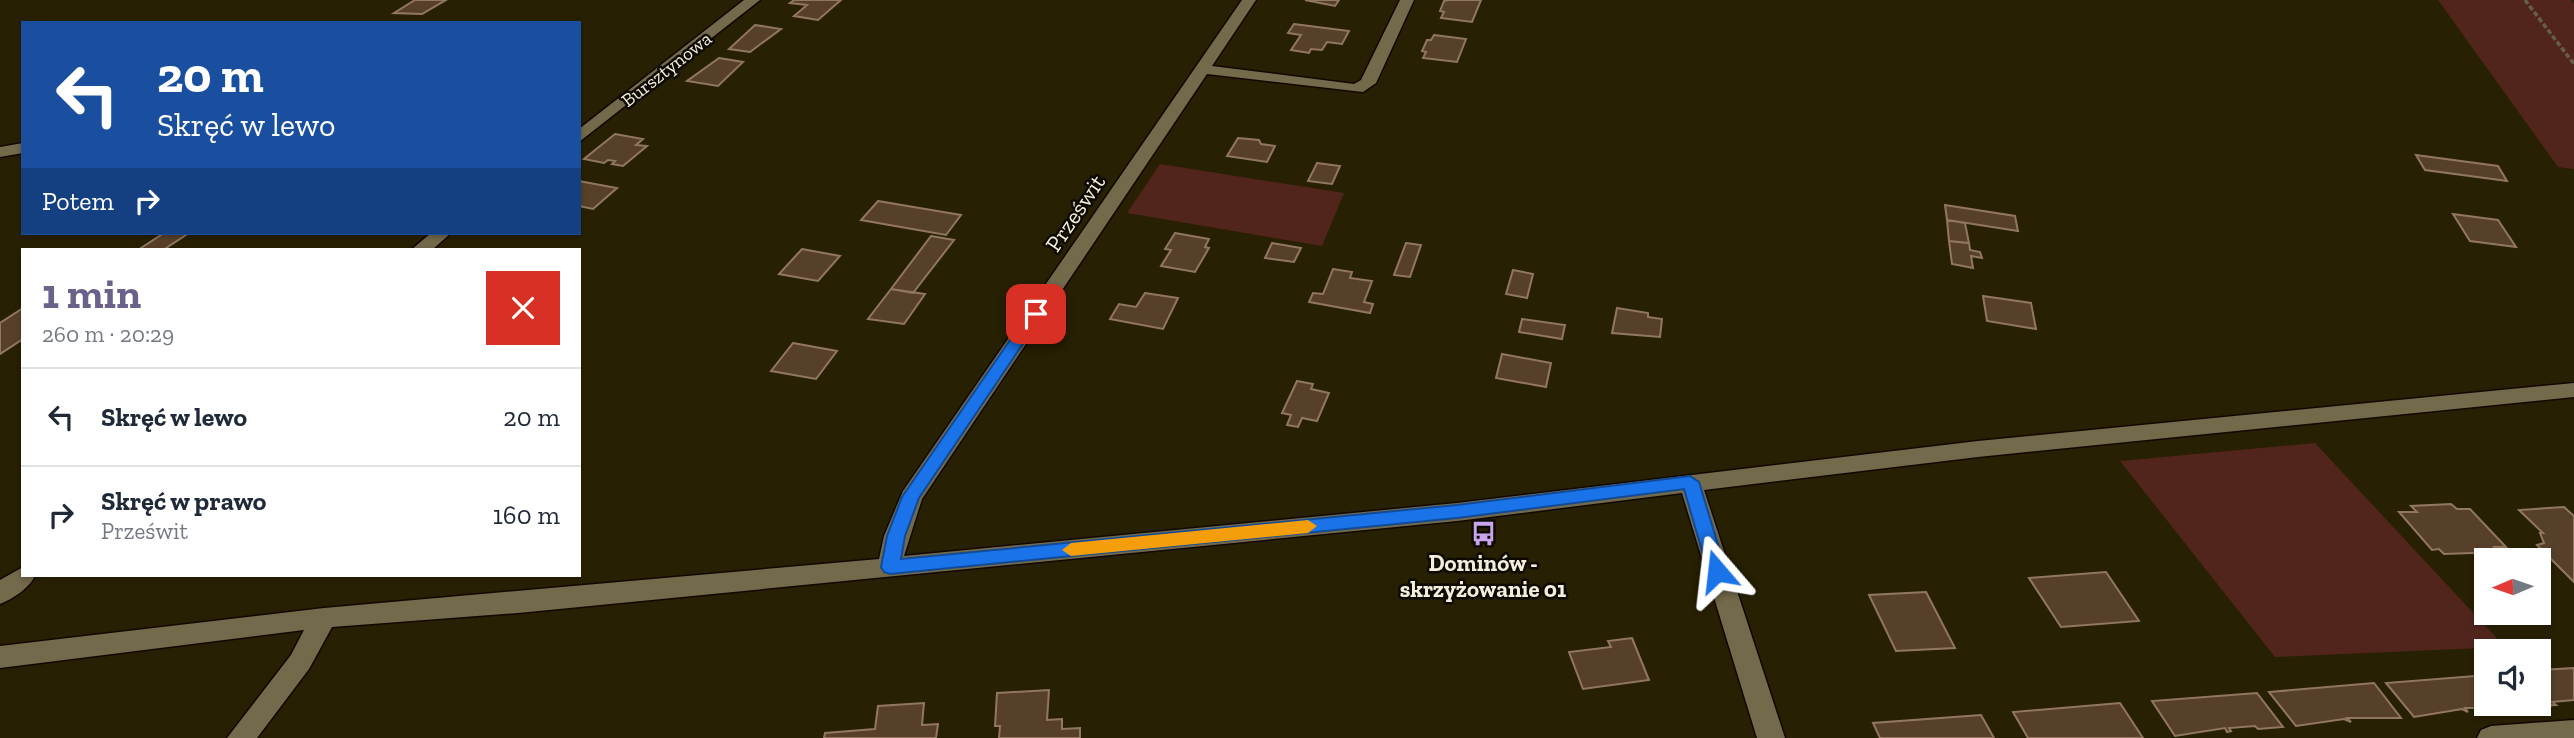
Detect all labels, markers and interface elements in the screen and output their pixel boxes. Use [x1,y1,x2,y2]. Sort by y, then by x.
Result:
street label: Bursztynowa [617,27,716,112]
text: 20 m [157,46,264,105]
icon: left [42,49,133,140]
text: Skręć w lewo [157,106,335,144]
street label: Prześwit [1039,169,1111,257]
icon: right [128,182,166,220]
text: Potem [42,185,114,217]
text: 1 min [42,268,141,319]
button: close [486,271,560,345]
pin [1006,284,1066,344]
icon: arrive [1017,295,1055,333]
text: 260 m · 20:29 [42,320,174,348]
icon: left [42,398,80,436]
text: Skręć w lewo [101,401,247,433]
text: 20 m [503,401,560,433]
text: Skręć w prawo [101,485,266,517]
icon: right [42,496,80,534]
text: 160 m [493,499,560,531]
text: Prześwit [101,517,188,545]
bus stop icon: Dominów - skrzyżowanie 01 [1469,519,1497,547]
position arrow [1680,534,1754,608]
north arrow [2474,548,2552,625]
map controls [2474,548,2551,716]
place label: Dominów - skrzyżowanie 01 [1400,549,1566,603]
button: sound [2474,639,2551,716]

